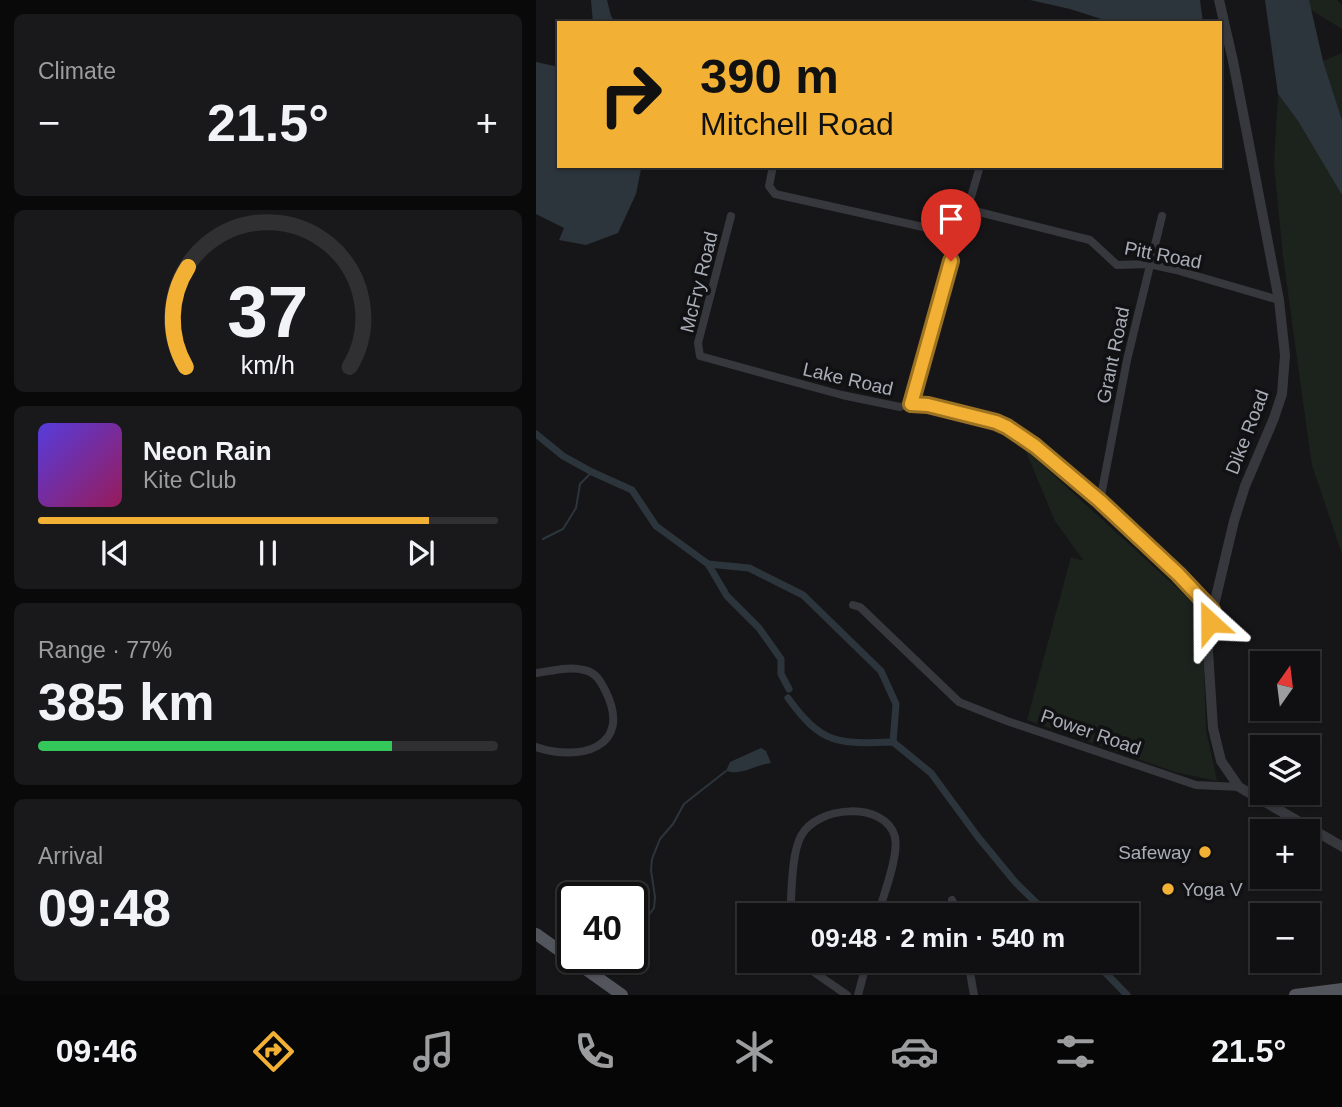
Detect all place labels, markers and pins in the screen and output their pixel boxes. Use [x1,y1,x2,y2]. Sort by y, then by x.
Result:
pin [921,189,981,261]
place label: Safeway [1118,842,1191,863]
marker: Safeway [1197,844,1213,860]
place label: Yoga V [1182,879,1243,900]
marker: Yoga V [1160,881,1176,897]

